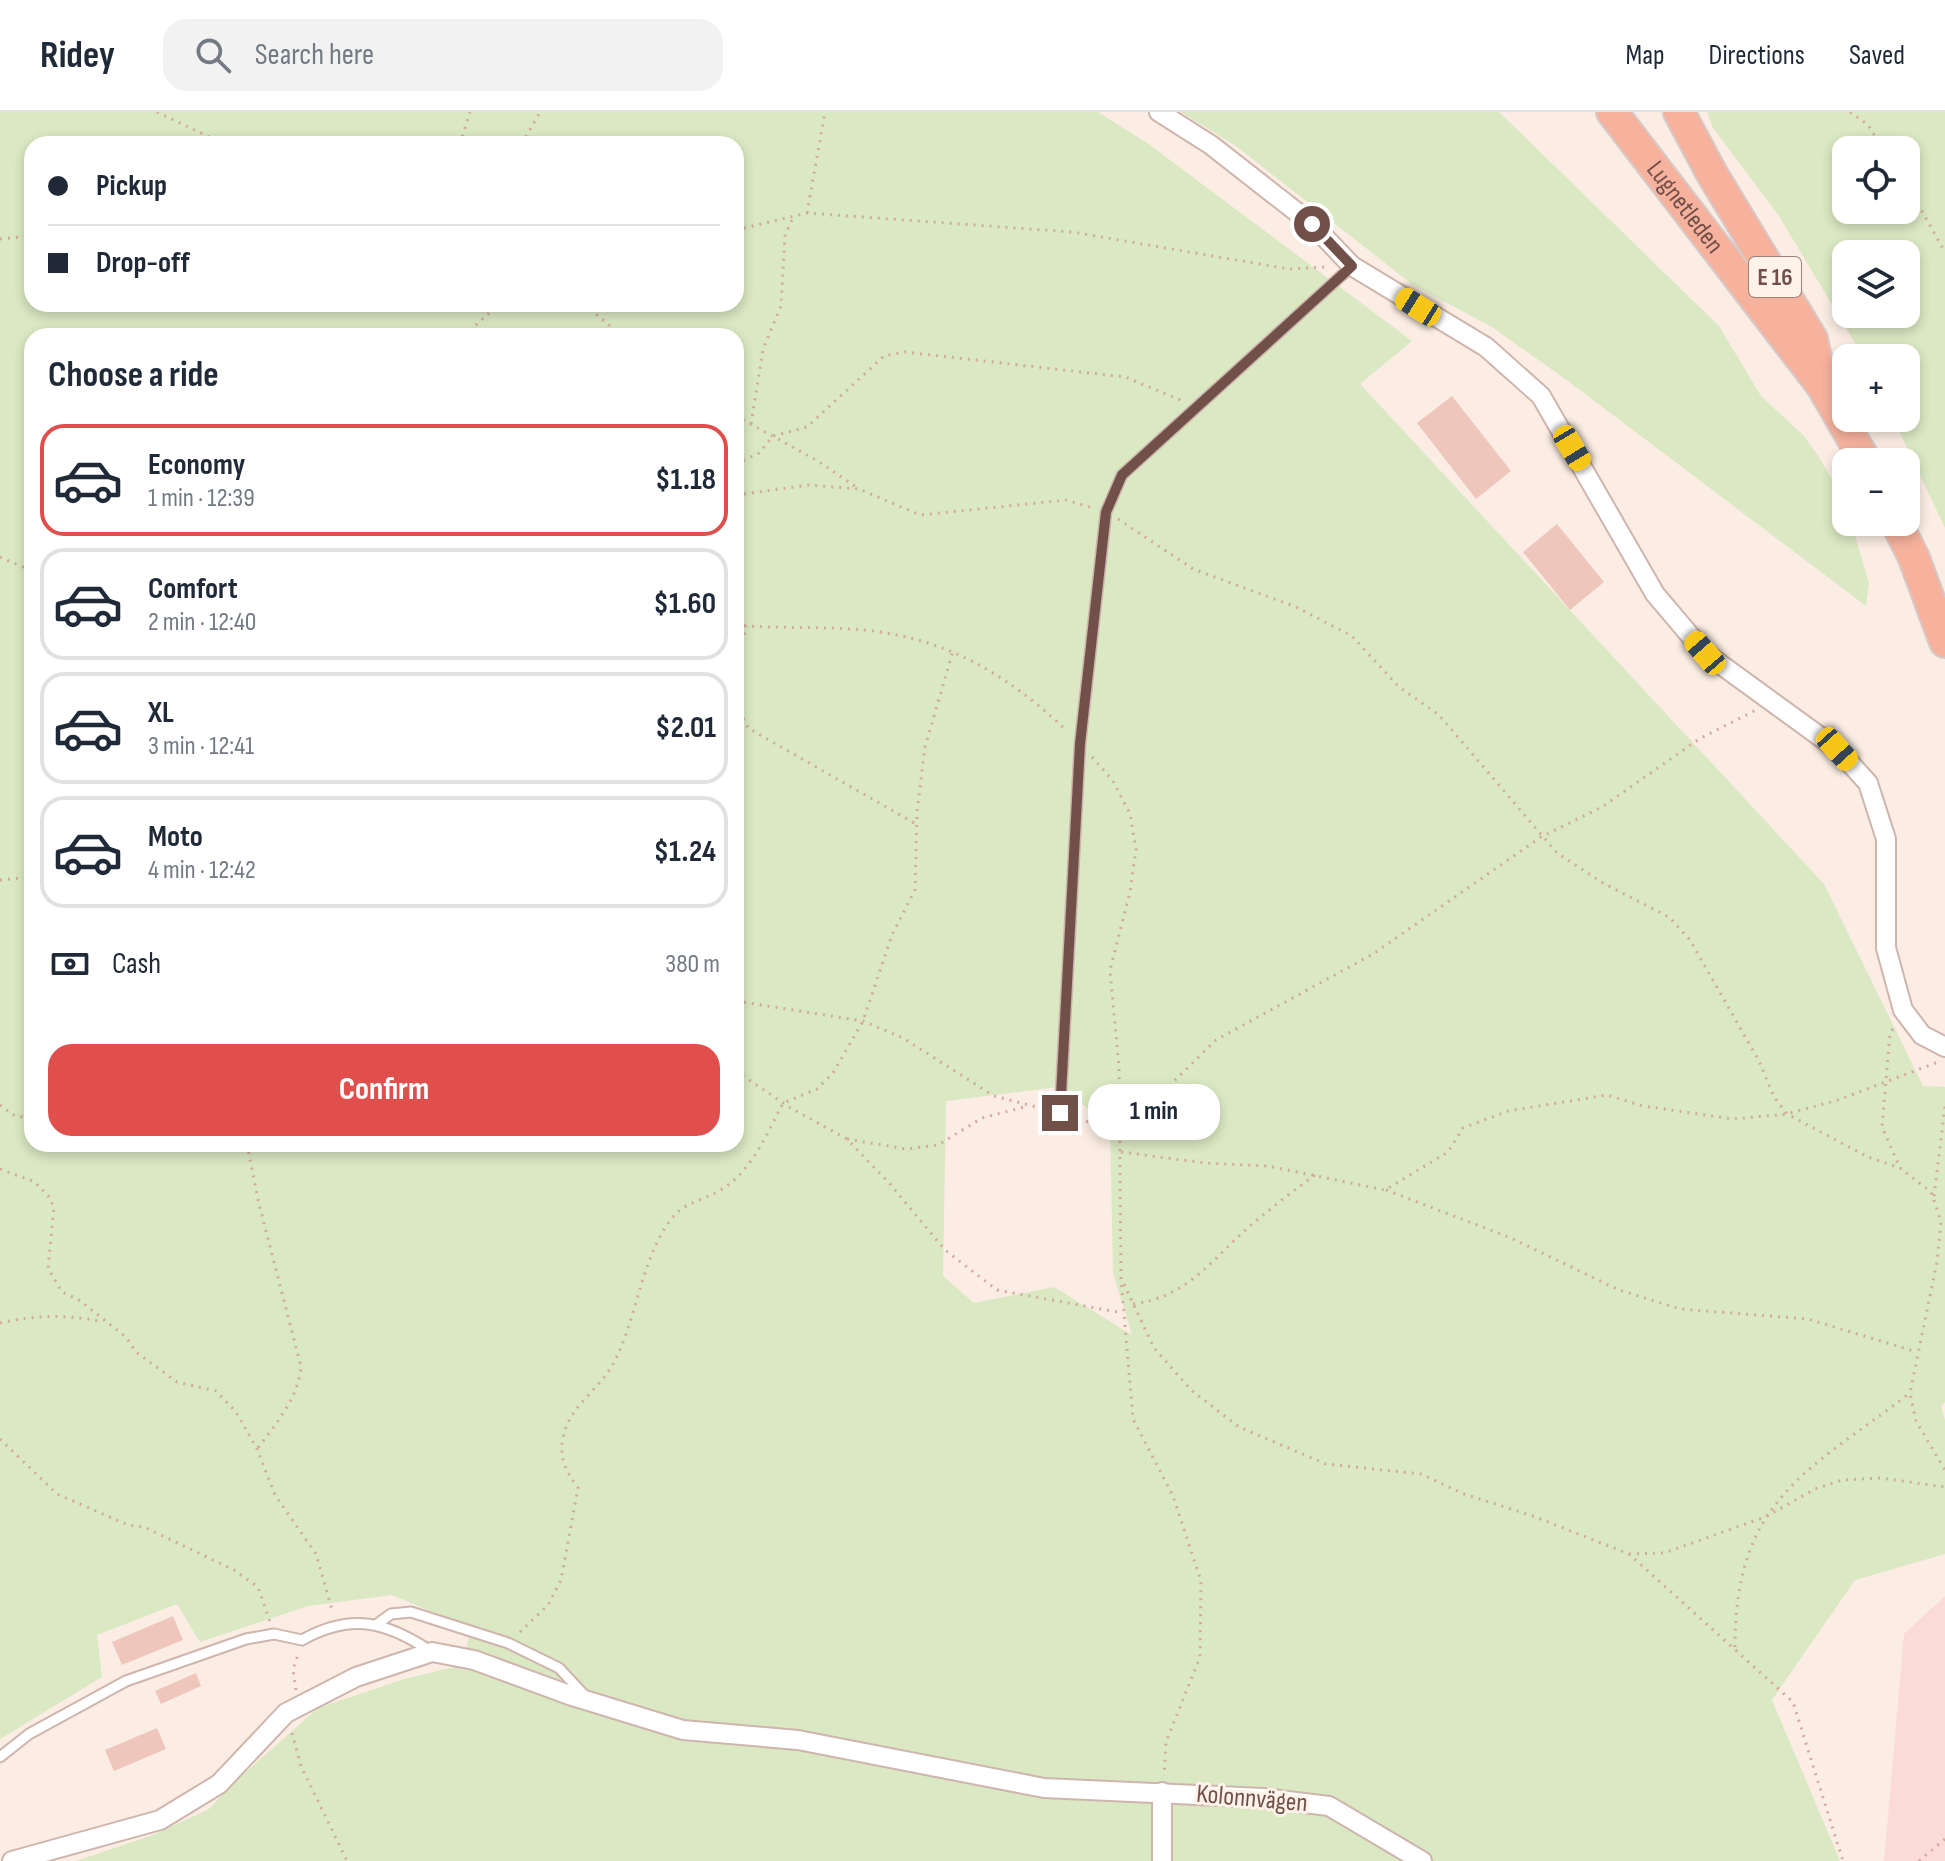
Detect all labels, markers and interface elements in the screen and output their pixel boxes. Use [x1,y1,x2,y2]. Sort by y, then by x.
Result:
search box [163,19,723,91]
text: Ridey [40,33,115,78]
icon: search [191,33,235,77]
text: Search here [255,37,374,73]
text: Map [1626,39,1665,72]
text: Directions [1709,39,1805,72]
text: Saved [1849,39,1905,72]
map controls [1832,136,1920,536]
button: locate [1832,136,1920,224]
street label: Lugnetleden [1640,155,1730,260]
text: Pickup [96,168,167,204]
route start [1294,206,1330,242]
button: layers [1832,240,1920,328]
text: Drop-off [96,245,190,281]
road number: E 16 [1749,257,1801,297]
car [1391,284,1445,330]
button: + [1832,344,1920,432]
text: Choose a ride [48,354,219,397]
car [1549,421,1595,475]
icon: car [52,444,124,516]
text: Economy [148,447,245,483]
button: − [1832,448,1920,536]
text: $1.18 [655,462,716,498]
text: 1 min · 12:39 [148,483,255,514]
icon: car [52,568,124,640]
text: Comfort [148,571,238,607]
text: $1.60 [654,586,716,622]
text: 2 min · 12:40 [148,607,256,638]
car [1680,627,1730,679]
icon: car [52,692,124,764]
text: XL [148,695,174,731]
text: $2.01 [655,710,716,746]
car [1812,723,1862,775]
text: 3 min · 12:41 [148,731,254,762]
icon: car [52,816,124,888]
text: Moto [148,819,203,855]
text: $1.24 [654,834,716,870]
text: 4 min · 12:42 [148,855,256,886]
icon: cash [48,942,92,986]
text: Cash [112,946,161,982]
text: 380 m [665,949,720,980]
button: Confirm [48,1044,720,1136]
callout: 1 min [1088,1085,1220,1141]
route end [1042,1095,1078,1131]
text: 1 min [1130,1096,1178,1127]
street label: Kolonnvägen [1195,1779,1309,1819]

